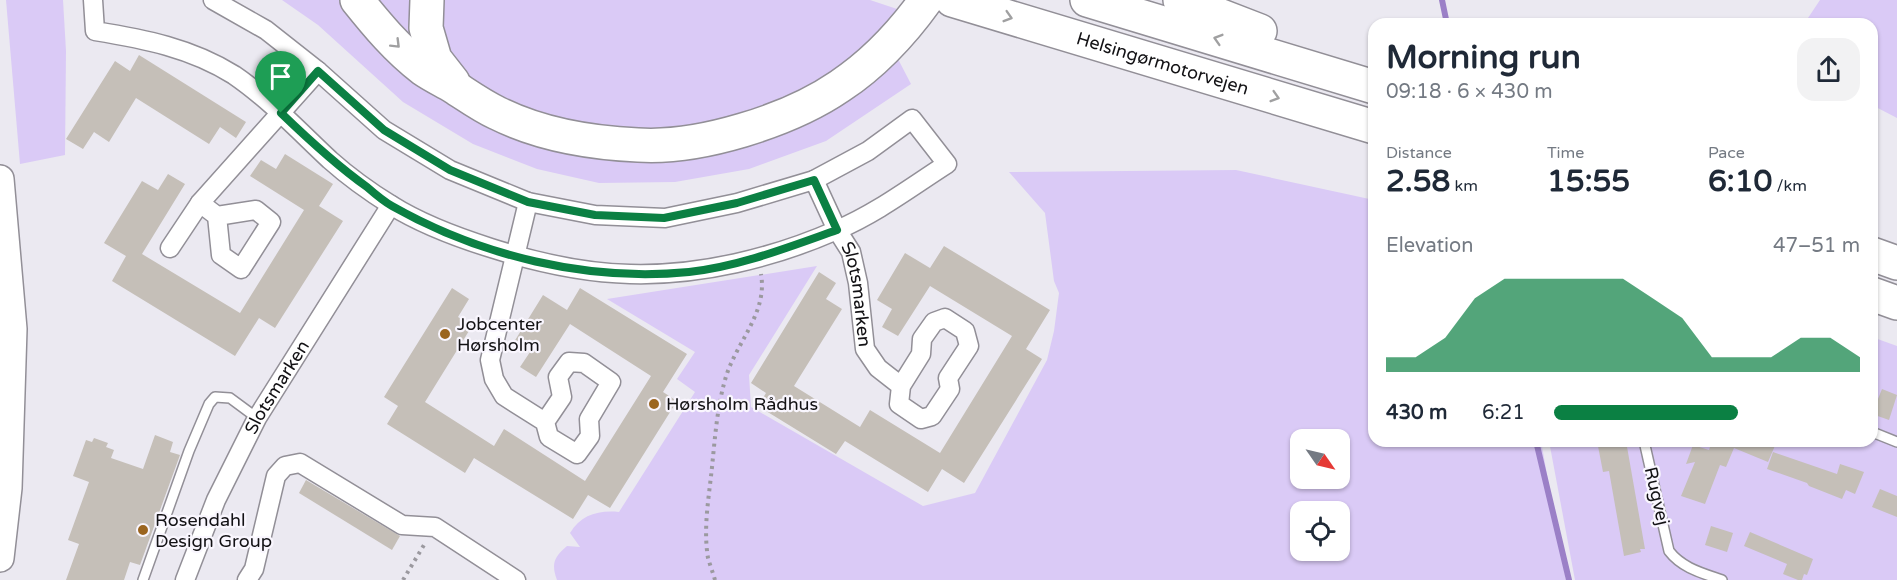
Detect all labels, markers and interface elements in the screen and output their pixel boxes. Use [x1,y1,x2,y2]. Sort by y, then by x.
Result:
one-way arrow [1002,10,1012,22]
street label: Helsingørmotorvejen [1074,27,1251,100]
one-way arrow [1213,34,1224,46]
one-way arrow [388,37,399,48]
text: Morning run [1386,38,1581,77]
button: share [1797,38,1860,101]
pin [255,51,306,113]
icon: arrive [264,60,297,93]
text: 09:18 · 6 × 430 m [1386,80,1553,104]
one-way arrow [1269,90,1280,102]
text: Distance [1386,143,1452,163]
text: Time [1547,143,1584,163]
text: Pace [1708,143,1745,163]
text: 2.58 [1386,163,1450,200]
text: 15:55 [1547,163,1630,200]
text: 6:10 [1708,163,1772,200]
text: km [1450,176,1478,196]
text: /km [1772,176,1807,196]
text: Elevation [1386,234,1473,258]
text: 47–51 m [1773,234,1860,258]
street label: Slotsmarken [836,237,876,348]
place label: Jobcenter Hørsholm [457,313,542,356]
marker: Jobcenter Hørsholm [438,327,452,341]
street label: Slotsmarken [240,336,314,438]
place label: Hørsholm Rådhus [666,393,818,415]
marker: Hørsholm Rådhus [647,397,661,411]
text: 430 m [1386,401,1447,425]
text: 6:21 [1482,401,1525,425]
north arrow [1290,429,1350,489]
map controls [1290,429,1350,561]
street label: Rugvej [1640,465,1674,527]
button: locate [1290,501,1350,561]
place label: Rosendahl Design Group [155,509,272,552]
marker: Rosendahl Design Group [136,523,150,537]

